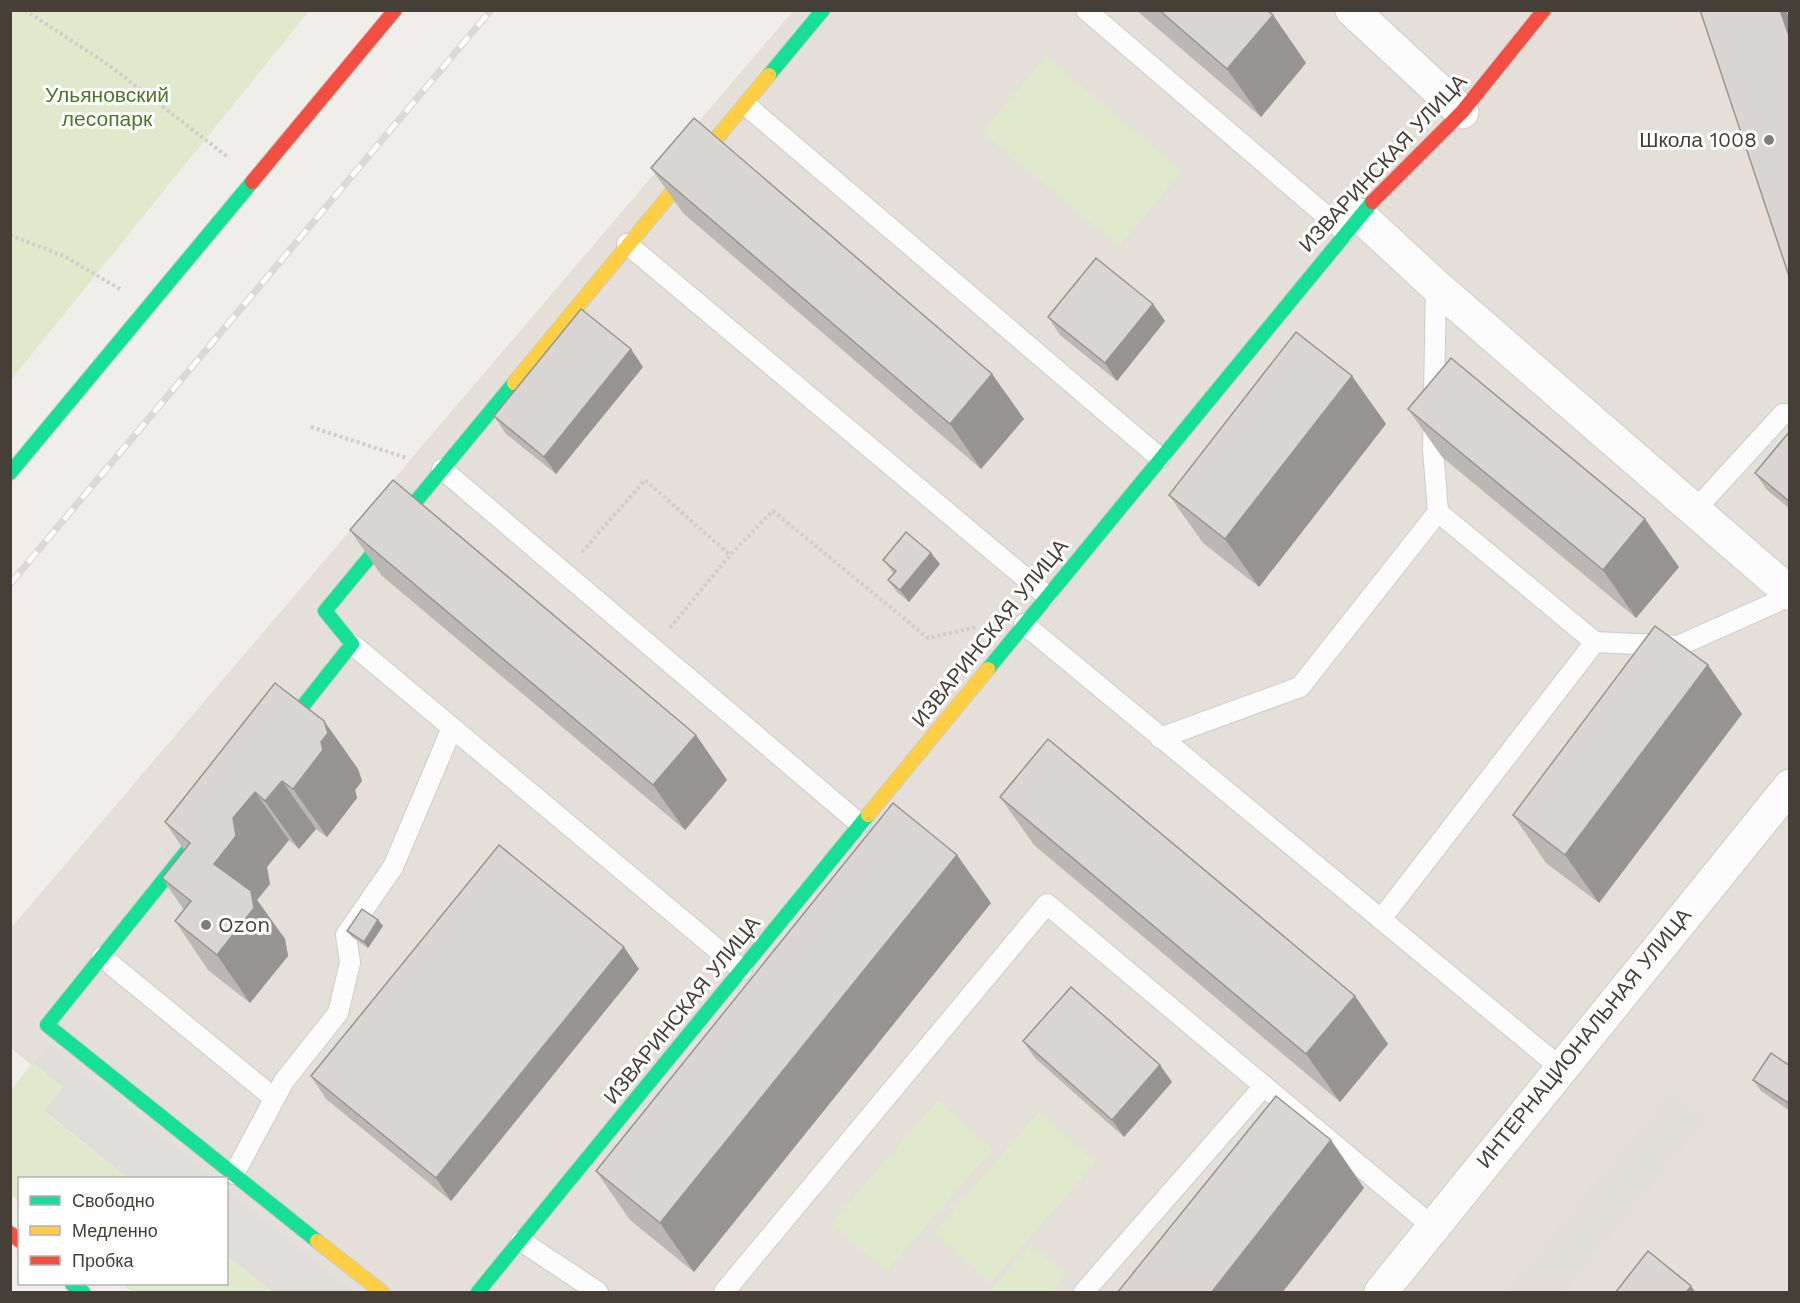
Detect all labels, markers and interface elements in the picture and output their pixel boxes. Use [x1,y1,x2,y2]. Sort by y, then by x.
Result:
street label: ИЗВАРИНСКАЯ УЛИЦА [1294,69,1472,257]
park label: Ульяновский лесопарк [45,82,169,131]
place label: Школа 1008 [1639,127,1757,152]
marker: Школа 1008 [1762,133,1776,147]
street label: ИЗВАРИНСКАЯ УЛИЦА [906,534,1073,732]
street label: ИНТЕРНАЦИОНАЛЬНАЯ УЛИЦА [1471,903,1696,1173]
street label: ИЗВАРИНСКАЯ УЛИЦА [598,911,765,1109]
place label: Ozon [218,912,270,937]
marker: Ozon [199,918,213,932]
legend [18,1177,228,1285]
text: Свободно [72,1190,155,1211]
text: Медленно [72,1220,158,1241]
text: Пробка [72,1250,135,1271]

